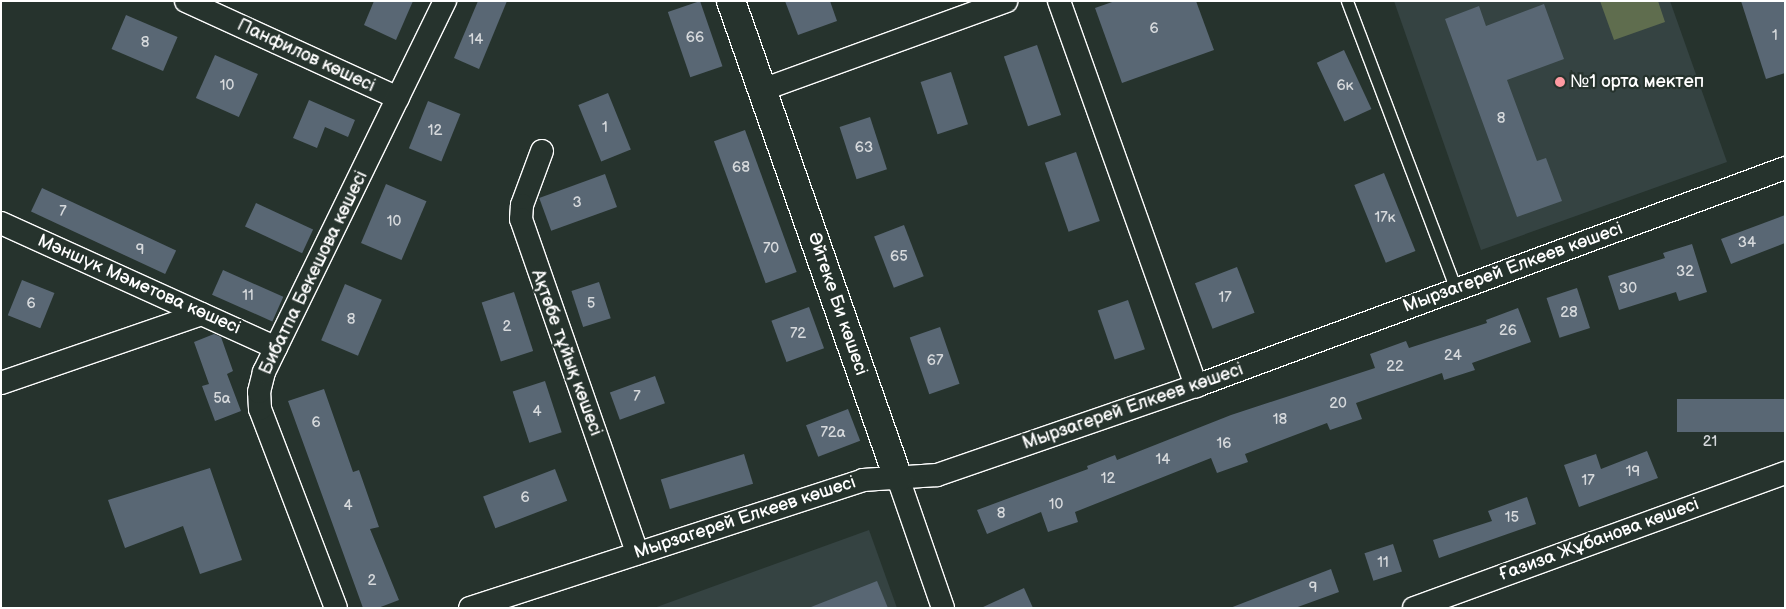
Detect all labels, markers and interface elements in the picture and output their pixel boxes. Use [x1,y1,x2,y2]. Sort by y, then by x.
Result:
street label: Панфилов көшесі [234,15,378,97]
house number: 6 [1149,20,1159,38]
house number: 1 [1772,27,1778,45]
house number: 66 [686,29,704,47]
house number: 14 [469,31,483,49]
house number: 8 [141,34,149,52]
place label: №1 орта мектеп [1570,71,1704,93]
marker: №1 орта мектеп [1554,76,1566,88]
house number: 10 [220,77,234,95]
house number: 6к [1336,77,1354,95]
house number: 8 [1497,110,1505,128]
house number: 1 [602,119,608,137]
house number: 12 [428,122,442,140]
house number: 63 [855,139,873,157]
house number: 68 [732,159,750,177]
street label: Бибатпа Бекешова көшесі [255,168,373,378]
house number: 3 [572,194,582,212]
house number: 7 [59,203,67,221]
house number: 17к [1374,209,1396,227]
house number: 10 [387,213,401,231]
street label: Мырзагерей Елкеев көшесі [1400,218,1626,318]
street label: Әйтеке Би көшесі [802,229,872,379]
street label: Мәншүк Мәметова көшесі [34,230,244,340]
house number: 34 [1738,234,1756,252]
house number: 70 [763,240,779,258]
house number: 9 [136,241,144,259]
house number: 65 [890,248,908,266]
house number: 32 [1676,263,1694,281]
street label: Ақтөбе тұйық көшесі [526,267,606,439]
house number: 30 [1619,280,1637,298]
house number: 11 [242,287,254,305]
house number: 17 [1218,289,1232,307]
house number: 6 [26,295,36,313]
house number: 5 [587,295,595,313]
house number: 28 [1560,304,1578,322]
house number: 8 [347,311,355,329]
house number: 2 [503,318,511,336]
house number: 26 [1499,322,1517,340]
house number: 72 [790,325,806,343]
house number: 24 [1444,347,1462,365]
house number: 67 [927,352,943,370]
house number: 22 [1386,358,1404,376]
street label: Мырзагерей Елкеев көшесі [1020,359,1246,455]
house number: 7 [633,388,641,406]
house number: 5а [213,390,231,408]
house number: 20 [1329,395,1347,413]
house number: 4 [532,403,542,421]
house number: 18 [1273,411,1287,429]
house number: 6 [311,414,321,432]
house number: 72а [820,424,846,442]
house number: 21 [1703,433,1717,451]
house number: 16 [1217,435,1231,453]
house number: 14 [1156,451,1170,469]
house number: 19 [1626,463,1640,481]
house number: 12 [1101,470,1115,488]
street label: Мырзагерей Елкеев көшесі [631,472,859,564]
house number: 17 [1581,472,1595,490]
house number: 6 [520,489,530,507]
street label: Ғазиза Жұбанова көшесі [1496,494,1702,586]
house number: 10 [1049,496,1063,514]
house number: 4 [343,497,353,515]
house number: 8 [997,505,1005,523]
house number: 15 [1505,509,1519,527]
house number: 11 [1377,554,1389,572]
house number: 2 [368,572,376,590]
house number: 9 [1309,579,1317,597]

